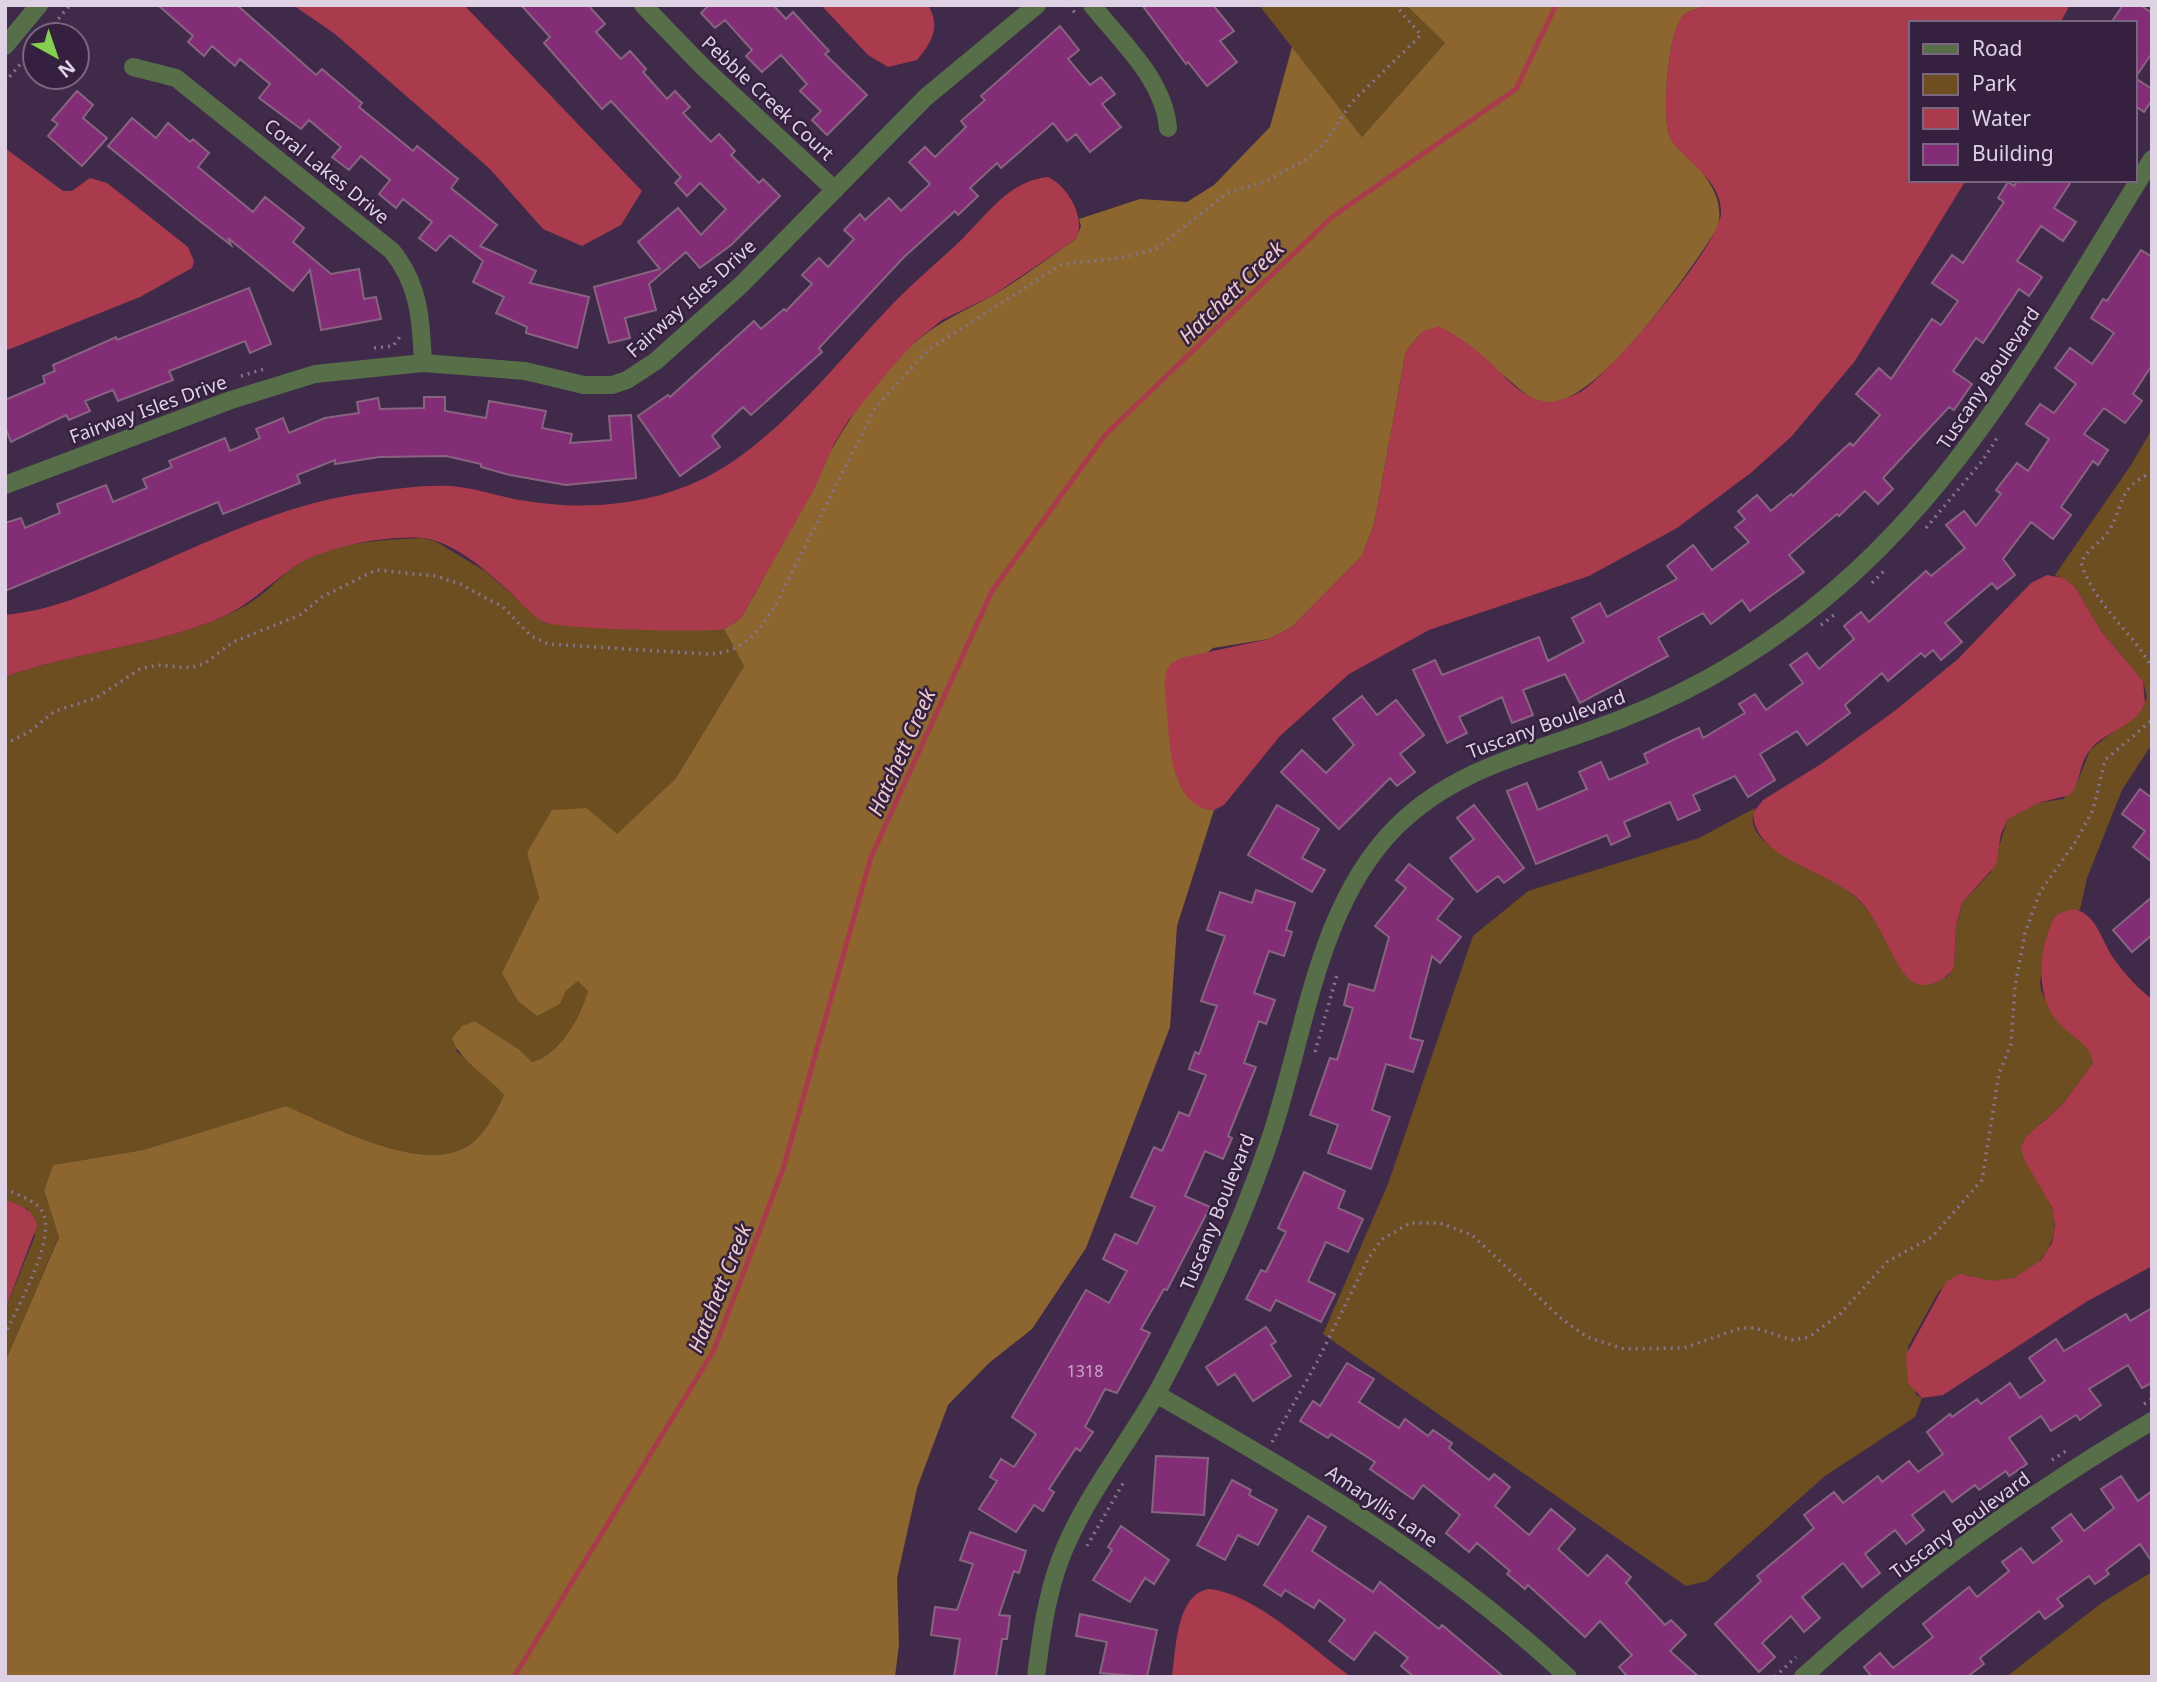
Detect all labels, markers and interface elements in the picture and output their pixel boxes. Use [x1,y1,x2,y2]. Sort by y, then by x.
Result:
north arrow [21,21,91,91]
legend [1909,21,2136,182]
street label: Pebble Creek Court [696,30,840,166]
text: Road [1972,34,2022,62]
text: N [53,54,81,84]
text: Park [1972,69,2017,97]
text: Water [1972,104,2031,132]
street label: Coral Lakes Drive [259,112,395,230]
text: Building [1972,139,2054,167]
street label: Fairway Isles Drive [621,233,761,363]
water label: Hatchett Creek [1172,233,1291,349]
street label: Tuscany Boulevard [1931,302,2045,454]
street label: Fairway Isles Drive [66,368,230,450]
water label: Hatchett Creek [860,683,942,820]
street label: Tuscany Boulevard [1463,683,1629,765]
street label: Tuscany Boulevard [1174,1130,1260,1294]
water label: Hatchett Creek [680,1218,758,1356]
house number: 1318 [1067,1360,1103,1382]
street label: Amaryllis Lane [1321,1459,1443,1553]
street label: Tuscany Boulevard [1885,1465,2035,1585]

